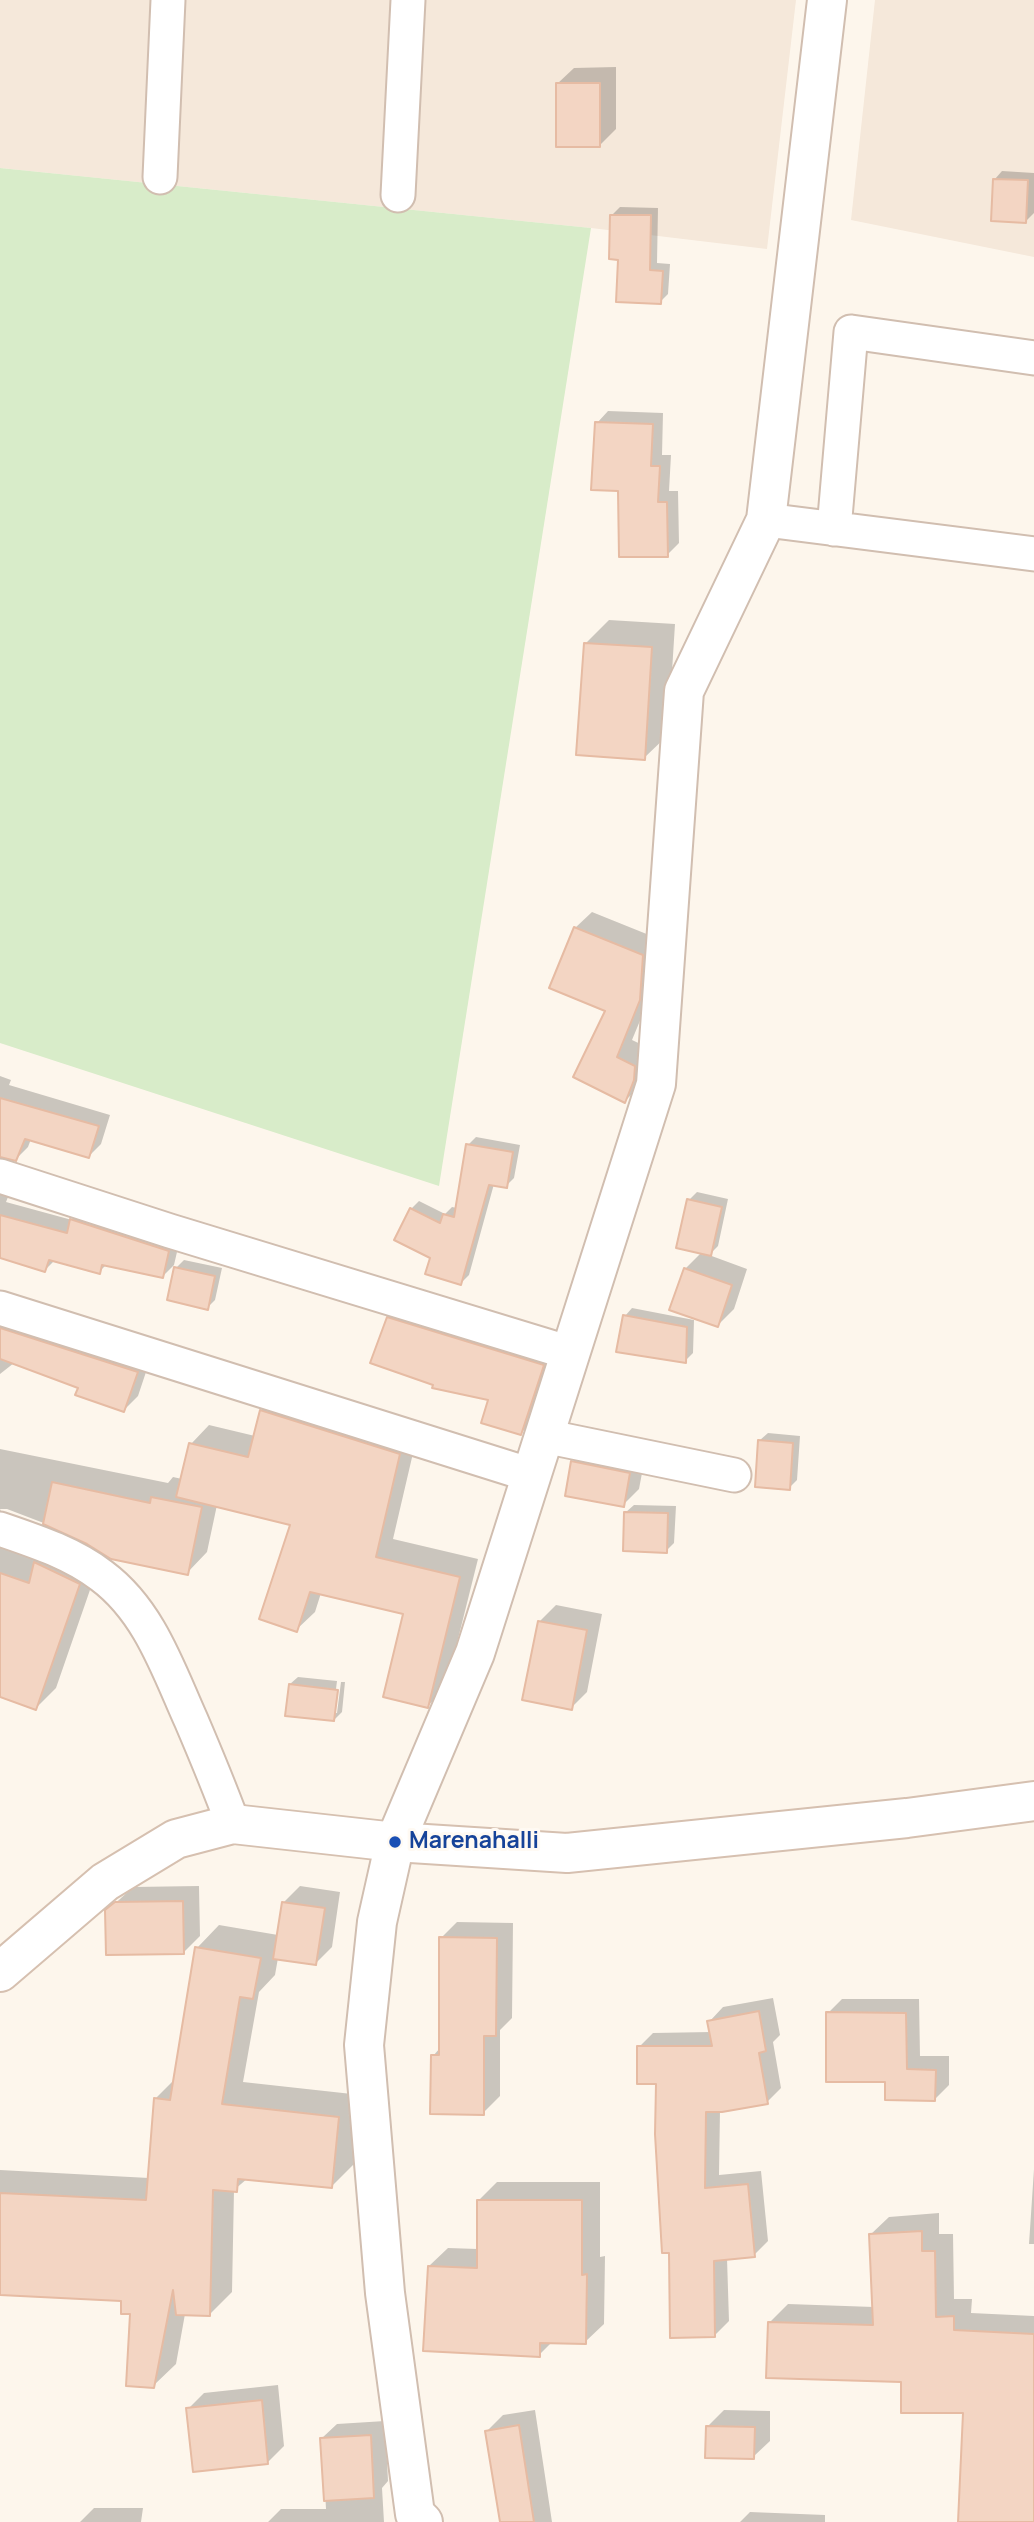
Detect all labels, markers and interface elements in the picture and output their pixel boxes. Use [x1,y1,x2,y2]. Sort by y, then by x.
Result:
place label: Marenahalli [409,1828,539,1856]
marker: Marenahalli [387,1834,403,1850]

